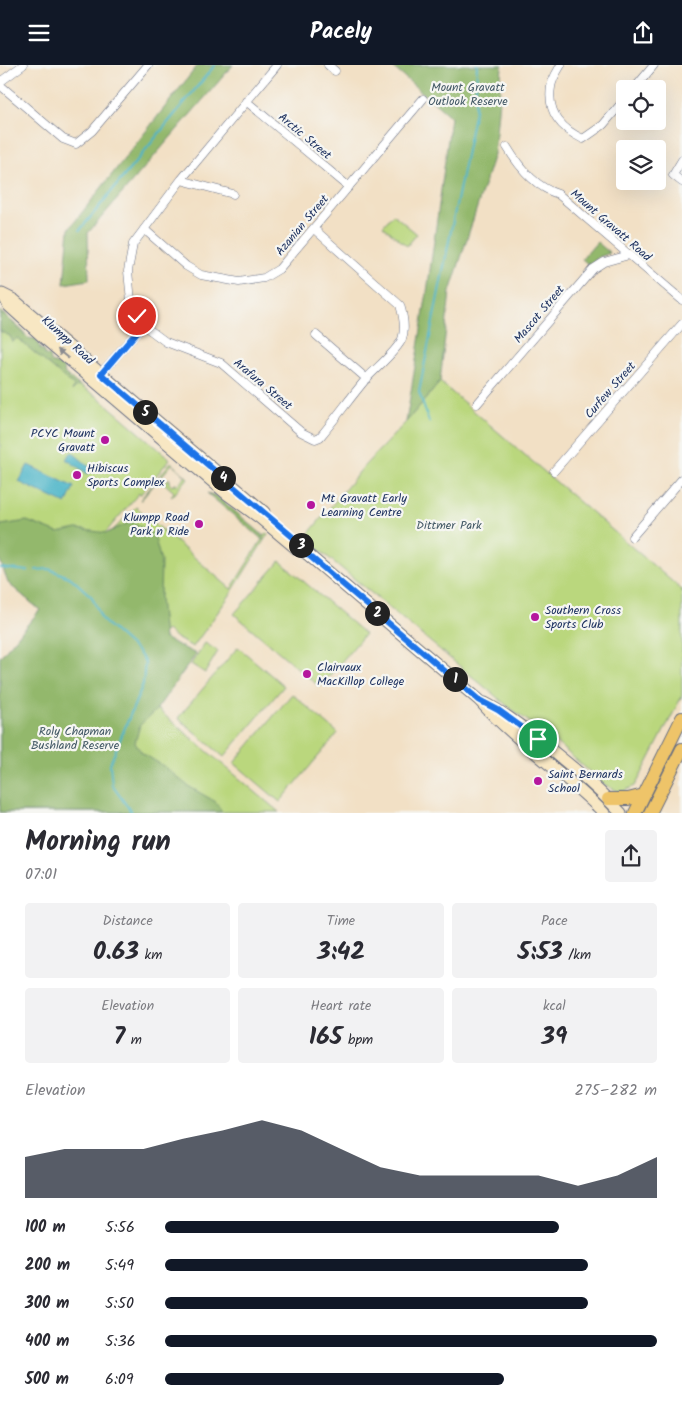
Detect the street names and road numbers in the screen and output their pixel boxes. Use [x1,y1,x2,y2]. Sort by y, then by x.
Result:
street label: Arctic Street [274,108,336,165]
street label: Mount Gravatt Road [566,185,656,267]
street label: Azanian Street [271,190,334,260]
street label: Mascot Street [509,281,570,348]
street label: Klumpp Road [37,311,99,370]
street label: Arafura Street [229,354,297,415]
street label: Curfew Street [580,357,641,423]

